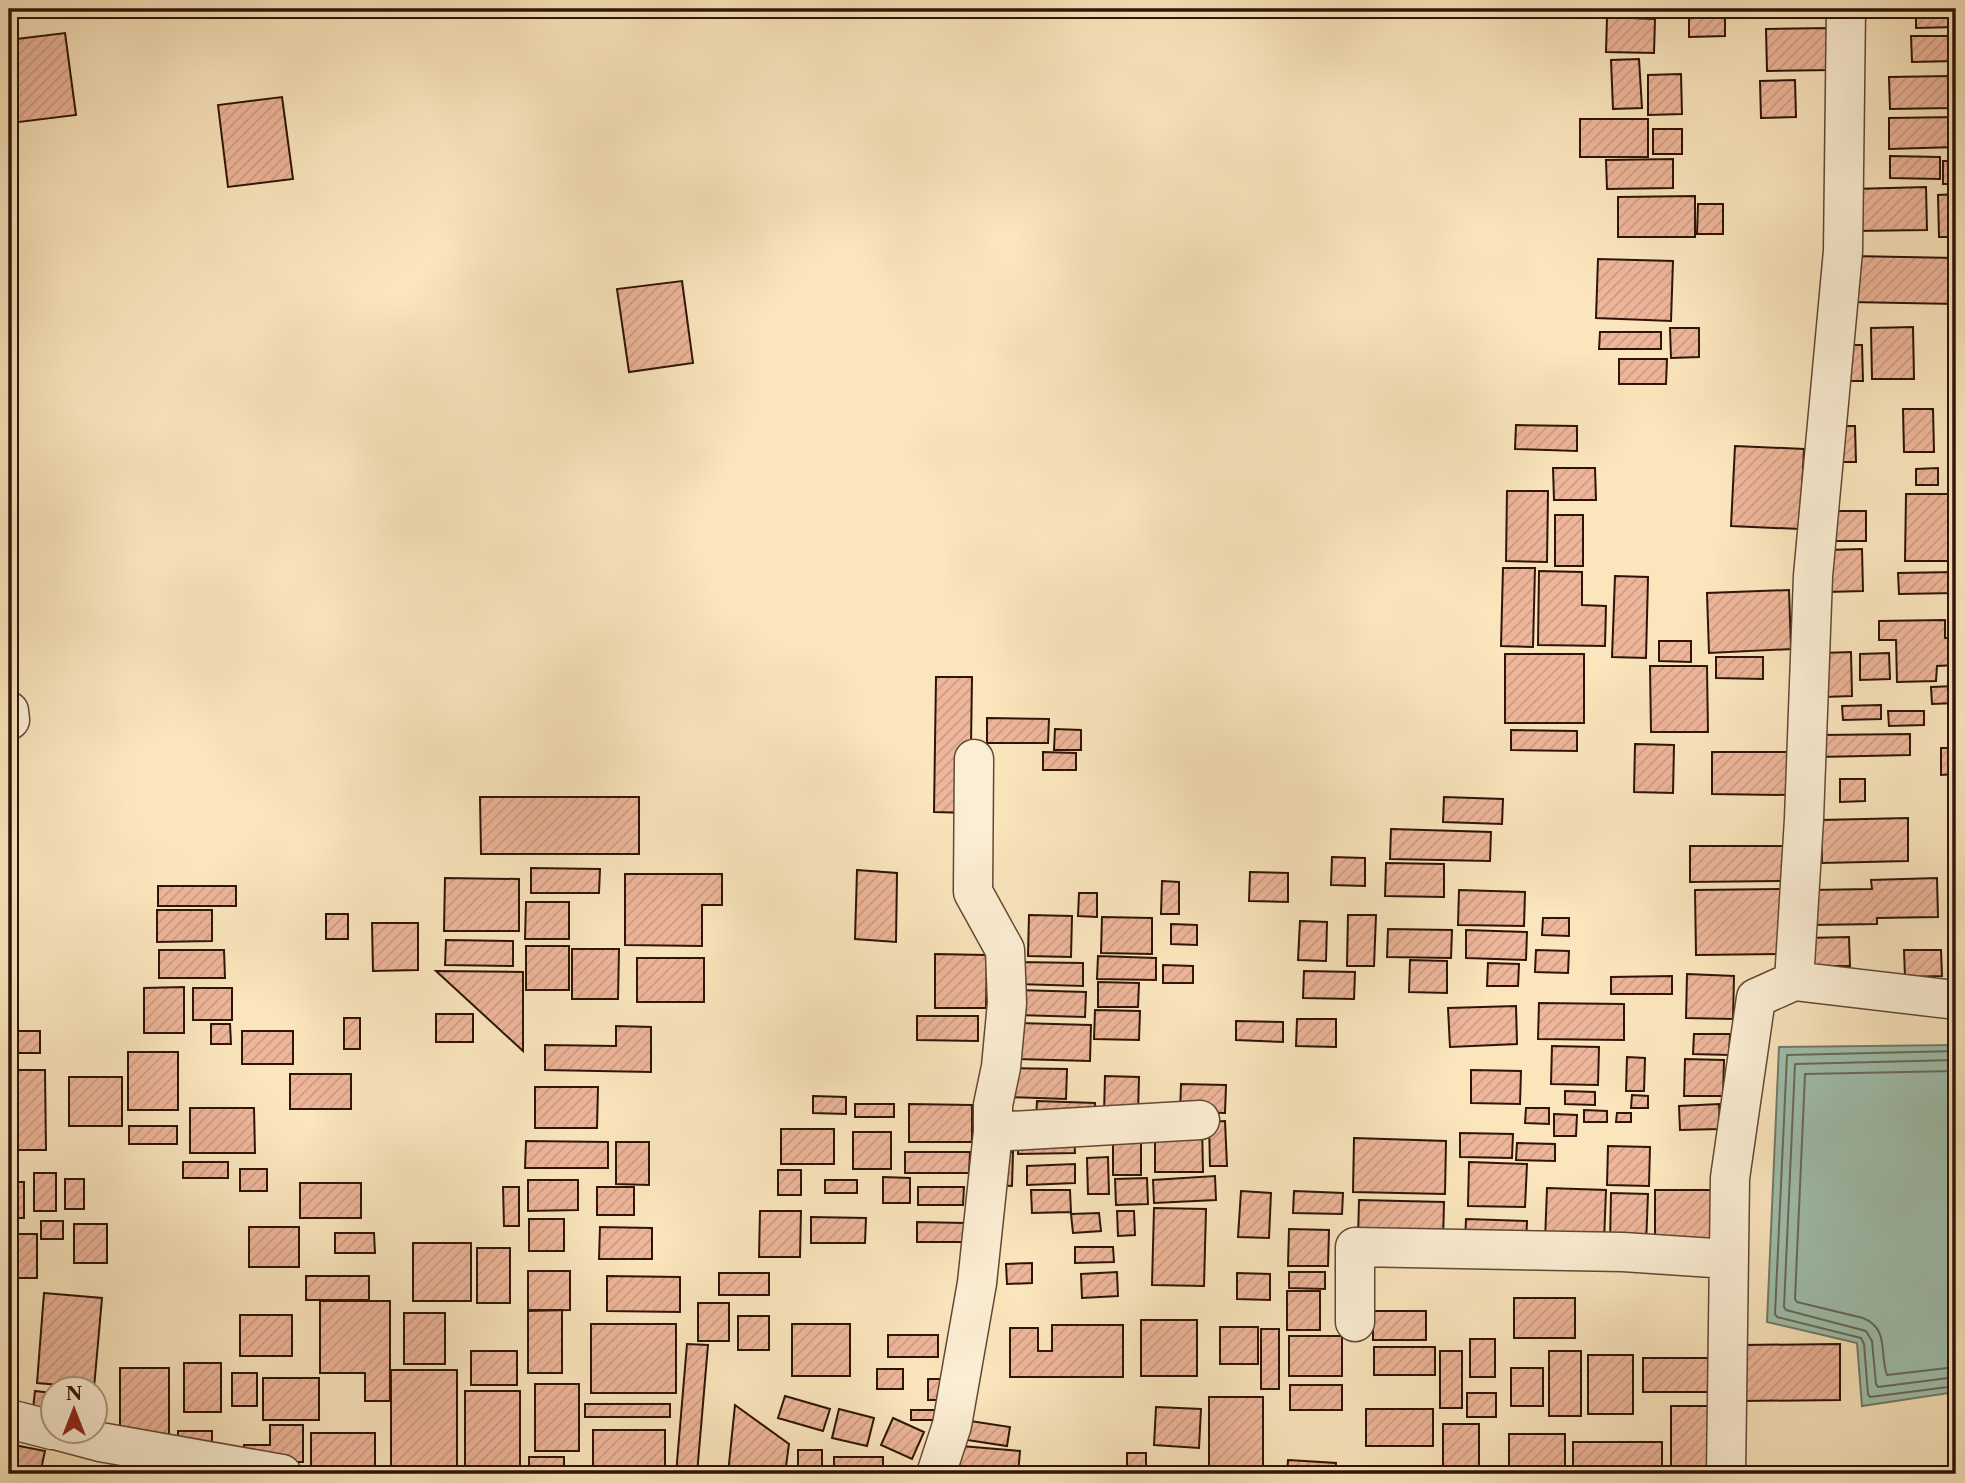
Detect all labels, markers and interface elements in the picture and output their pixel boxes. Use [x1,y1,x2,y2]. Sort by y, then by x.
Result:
north arrow [38,1374,108,1444]
text: N [66,1382,82,1405]

